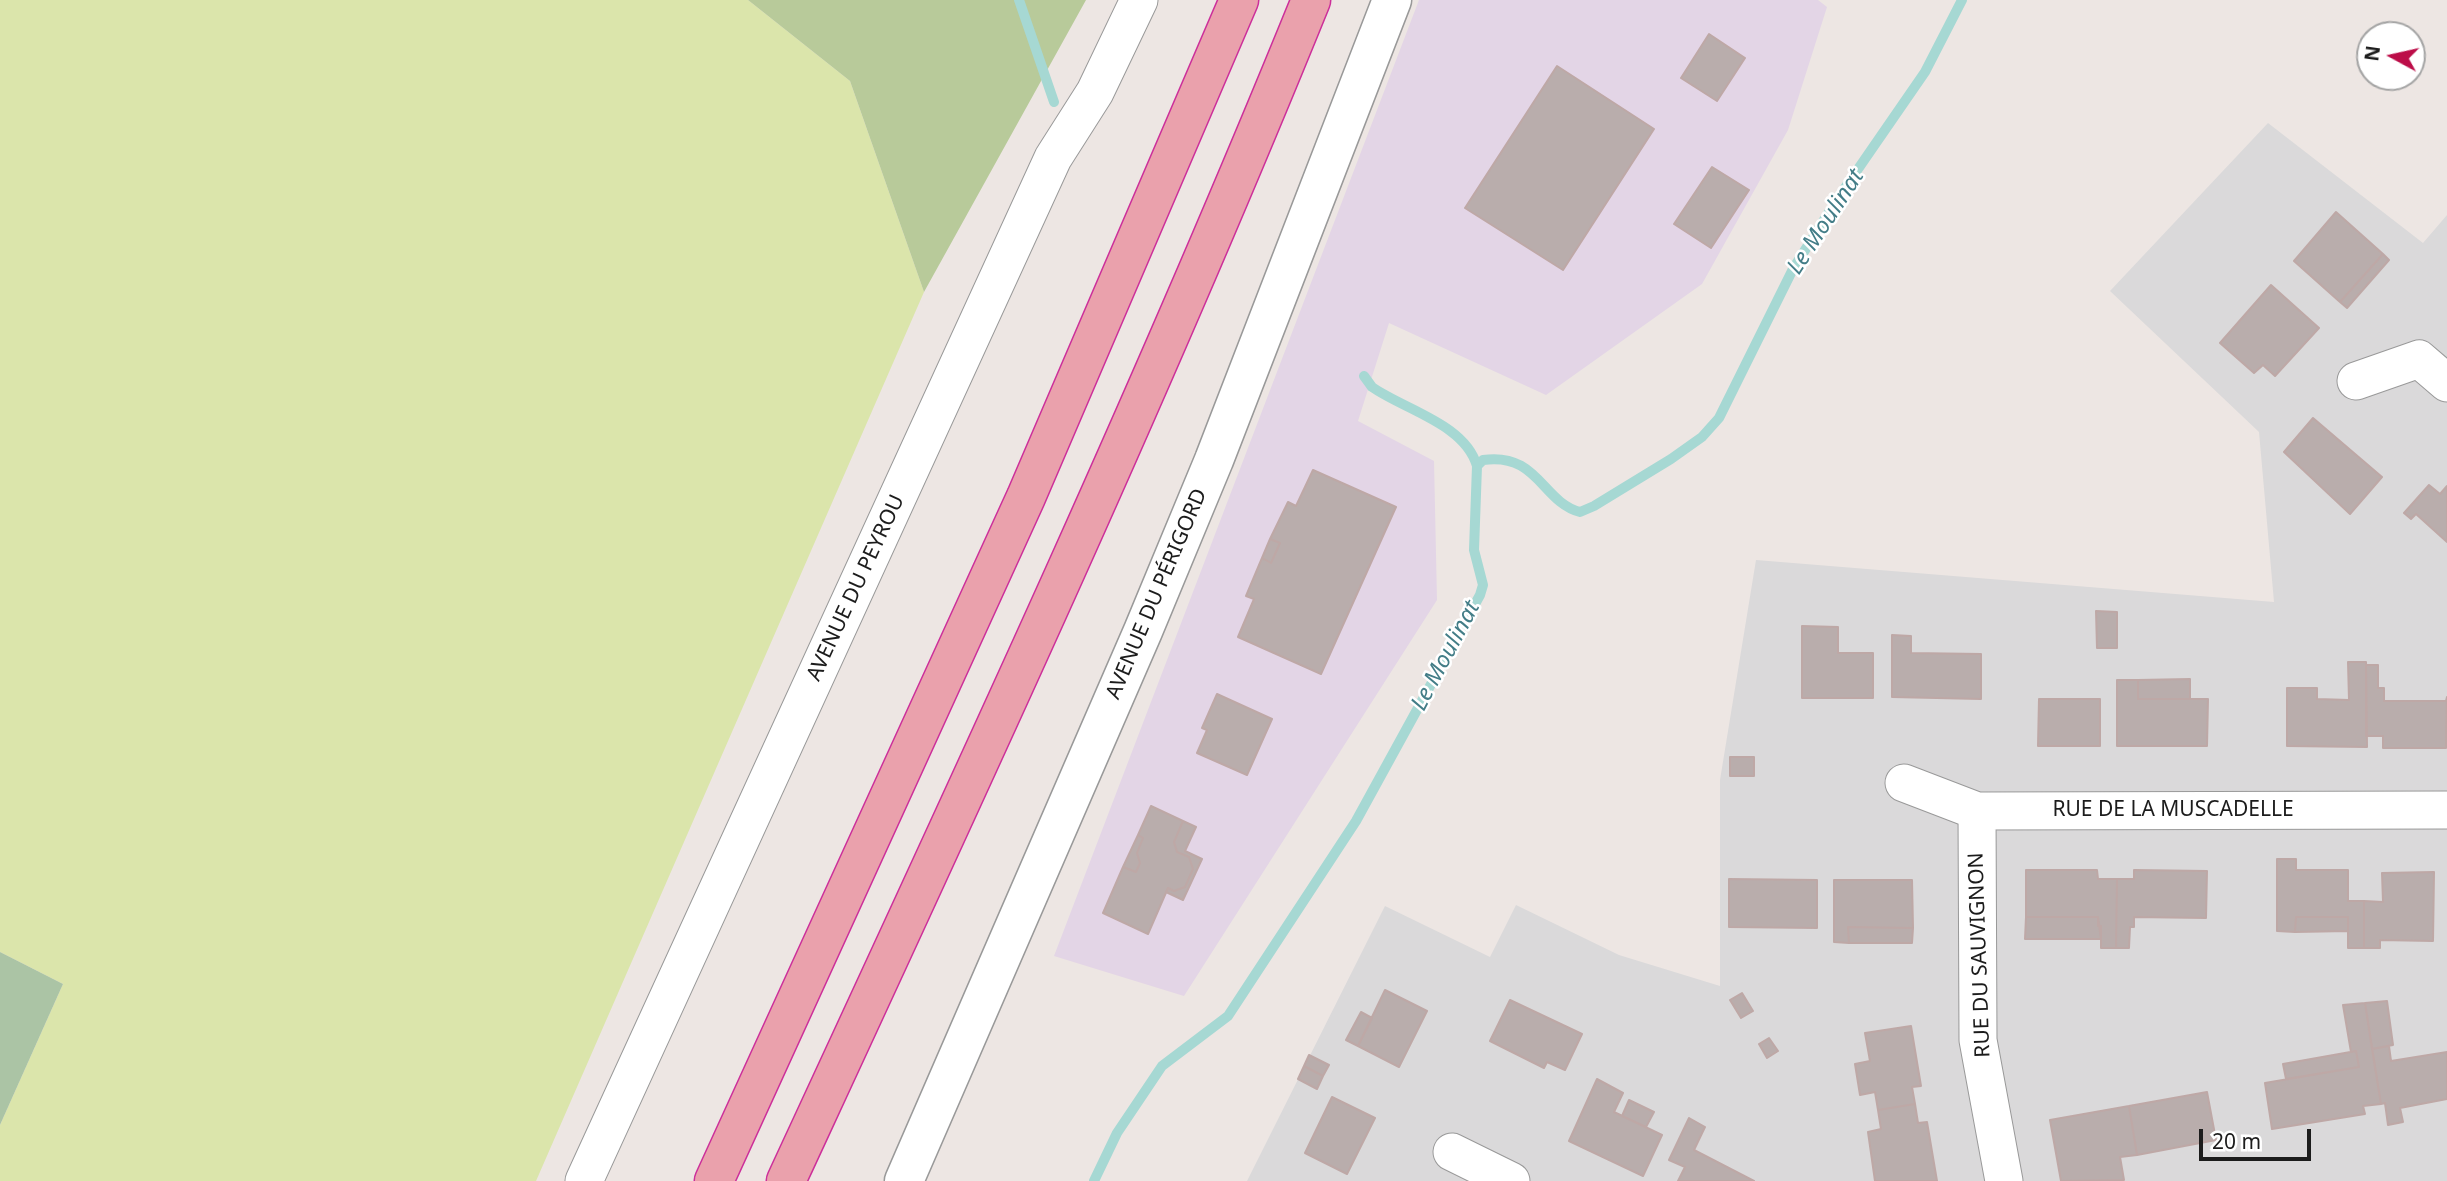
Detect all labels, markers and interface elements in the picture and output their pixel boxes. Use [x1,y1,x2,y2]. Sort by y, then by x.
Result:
north arrow [2356,21,2426,91]
text: N [2358,44,2386,63]
water label: Le Moulinat [1782,164,1870,280]
street label: AVENUE DU PÉRIGORD [1101,485,1213,703]
street label: AVENUE DU PEYROU [802,491,910,685]
water label: Le Moulinat [1406,597,1486,715]
street label: RUE DE LA MUSCADELLE [2052,797,2294,823]
street label: RUE DU SAUVIGNON [1964,852,1996,1058]
scale bar [2202,1114,2314,1158]
text: 20 m [2212,1127,2261,1155]

